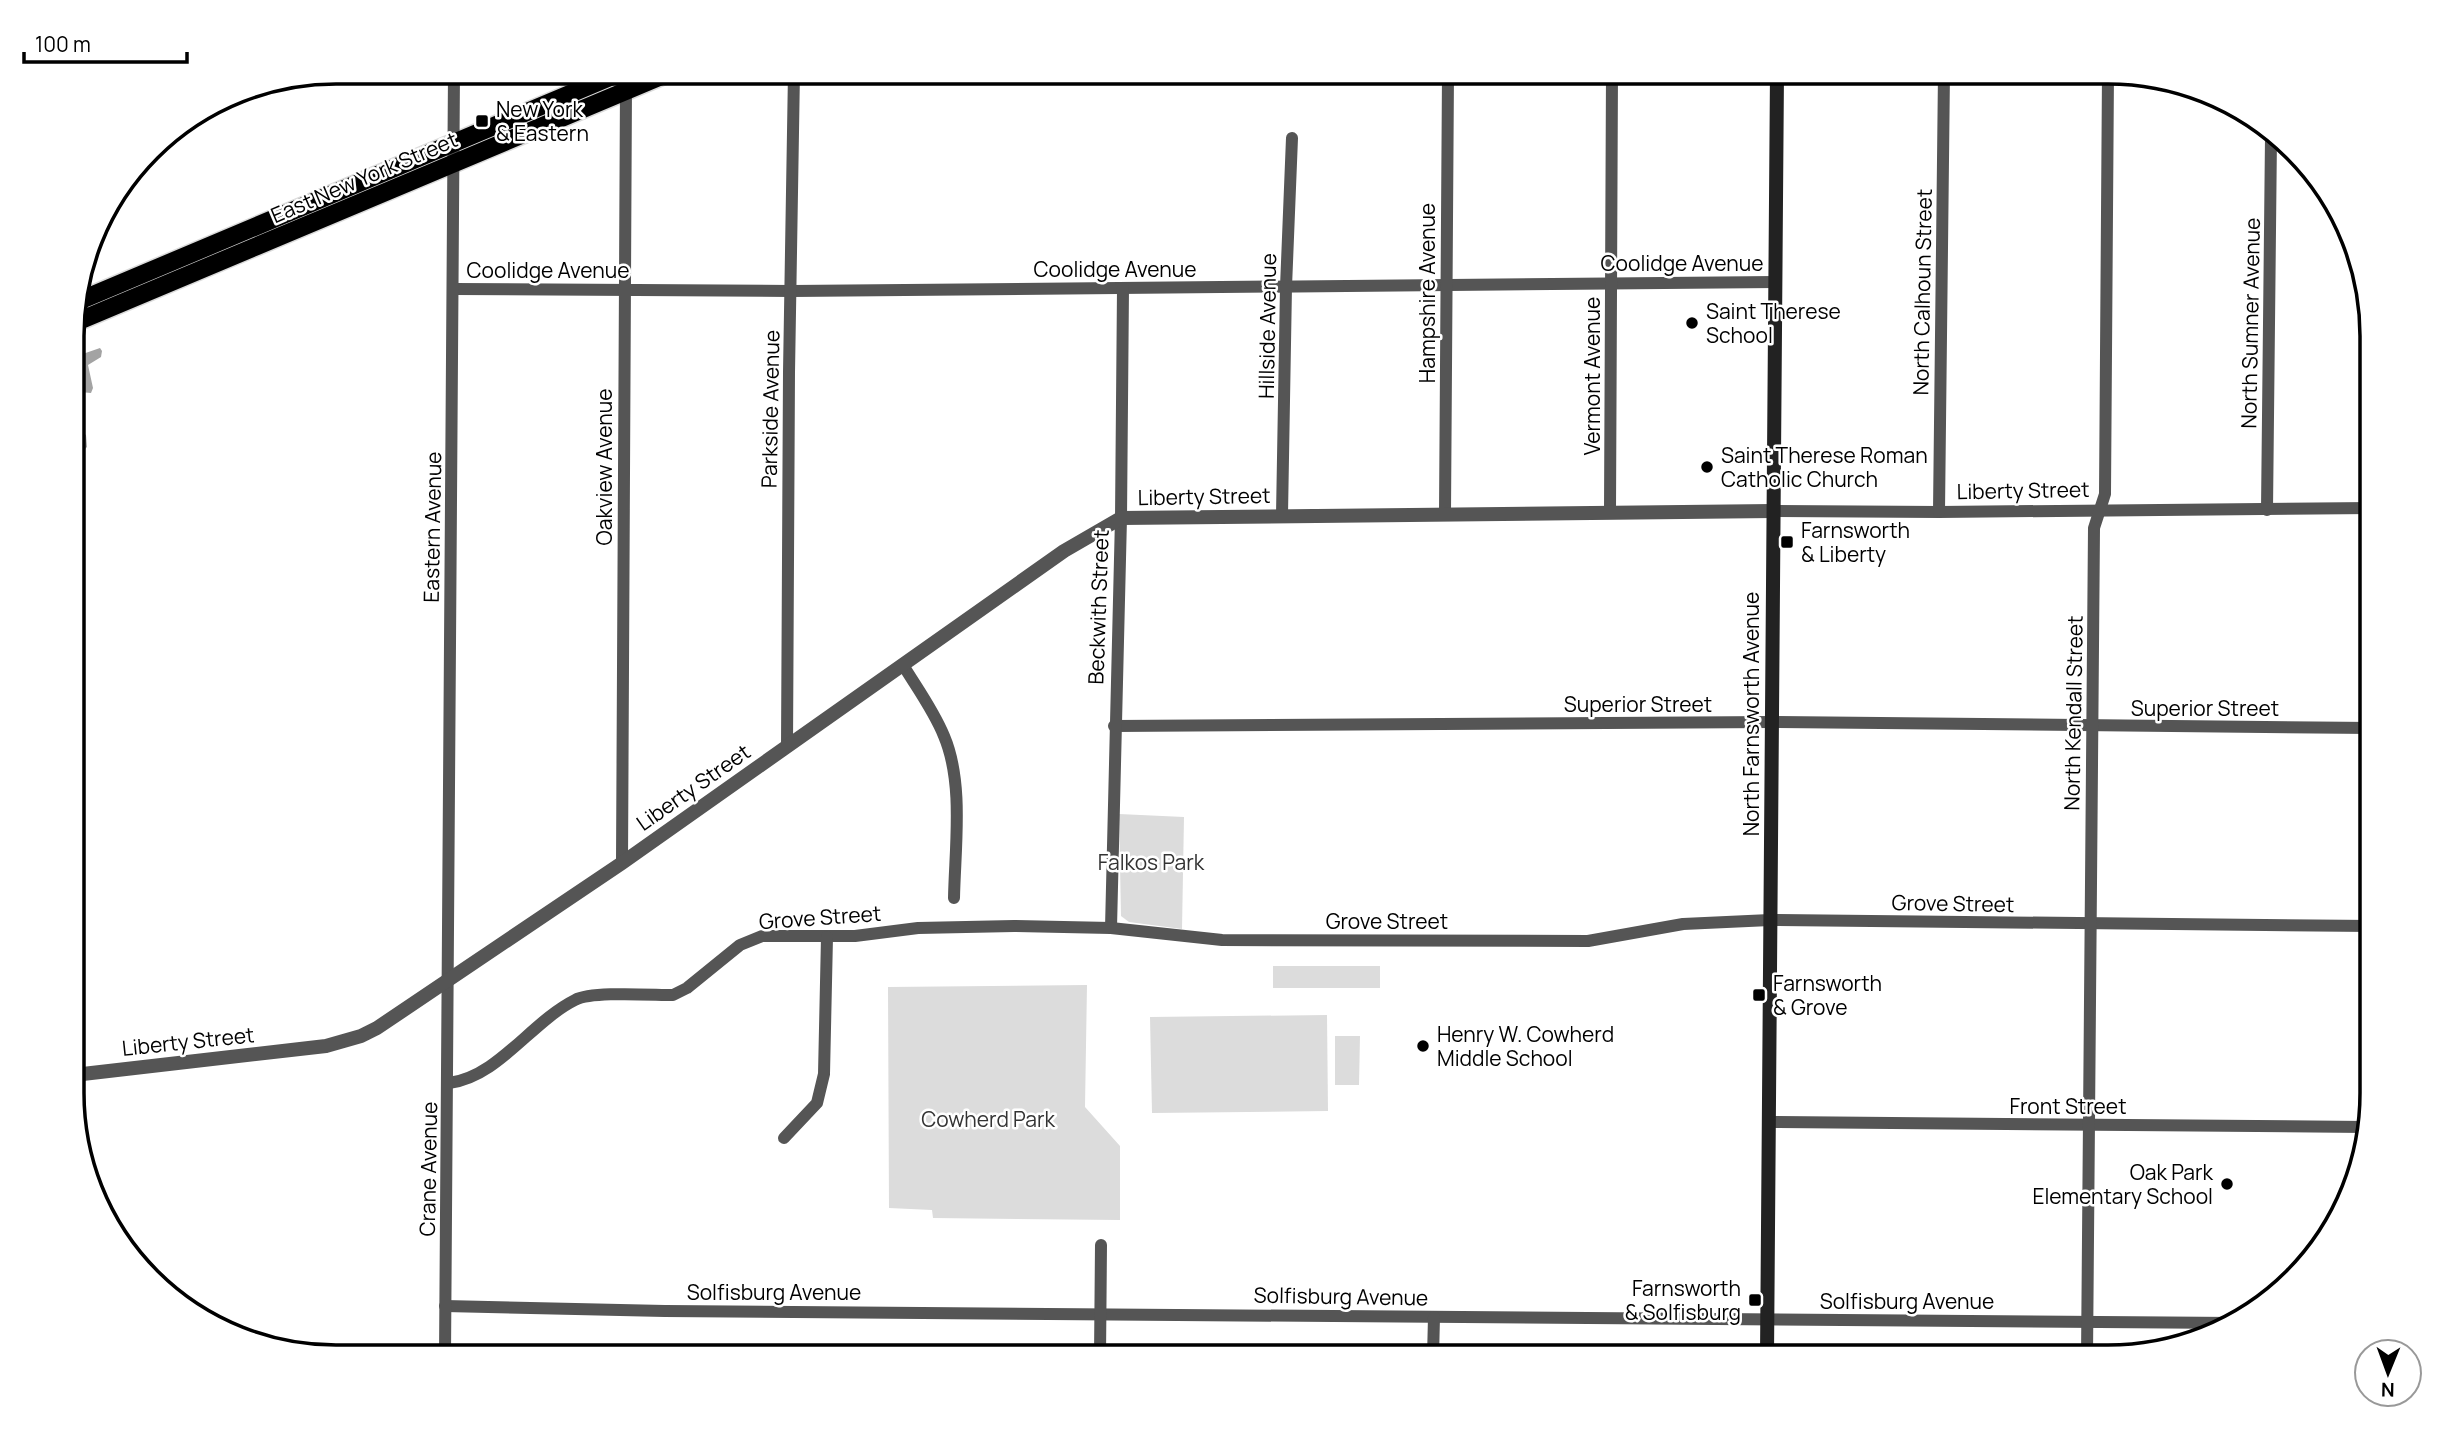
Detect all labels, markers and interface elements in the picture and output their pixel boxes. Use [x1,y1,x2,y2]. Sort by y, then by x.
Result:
scale bar [24,21,187,65]
text: 100 m [35,30,91,58]
place label: New York & Eastern [496,95,589,147]
marker: New York & Eastern [474,113,490,129]
street label: East New York Street [266,125,462,229]
street label: North Calhoun Street [1906,188,1938,396]
street label: Hampshire Avenue [1413,203,1441,383]
street label: North Sumner Avenue [2234,217,2266,429]
street label: Coolidge Avenue [1601,249,1763,277]
street label: Hillside Avenue [1252,253,1282,399]
street label: Coolidge Avenue [1034,255,1196,283]
street label: Coolidge Avenue [467,256,629,284]
street label: Vermont Avenue [1578,297,1606,455]
place label: Saint Therese School [1706,297,1841,349]
marker: Saint Therese School [1684,315,1700,331]
street label: Parkside Avenue [755,330,785,488]
street label: Oakview Avenue [590,389,618,545]
place label: Saint Therese Roman Catholic Church [1721,441,1928,493]
street label: Eastern Avenue [417,451,447,603]
marker: Saint Therese Roman Catholic Church [1699,459,1715,475]
street label: Liberty Street [1956,475,2090,505]
street label: Liberty Street [1137,481,1271,511]
place label: Farnsworth & Liberty [1801,516,1910,568]
street label: Beckwith Street [1081,529,1115,685]
marker: Farnsworth & Liberty [1779,534,1795,550]
street label: North Farnsworth Avenue [1737,592,1765,836]
street label: North Kendall Street [2057,615,2089,811]
street label: Superior Street [1564,690,1712,718]
street label: Superior Street [2131,694,2279,722]
street label: Liberty Street [631,737,755,837]
park label: Falkos Park [1098,848,1205,876]
street label: Grove Street [1891,888,2015,918]
street label: Grove Street [758,899,882,935]
street label: Grove Street [1326,907,1448,935]
place label: Farnsworth & Grove [1773,969,1882,1021]
marker: Farnsworth & Grove [1751,987,1767,1003]
street label: Liberty Street [120,1020,256,1062]
place label: Henry W. Cowherd Middle School [1437,1020,1614,1072]
marker: Henry W. Cowherd Middle School [1415,1038,1431,1054]
street label: Front Street [2009,1092,2127,1120]
street label: Crane Avenue [413,1101,443,1237]
park label: Cowherd Park [921,1105,1055,1133]
place label: Oak Park Elementary School [2032,1158,2214,1210]
marker: Oak Park Elementary School [2219,1176,2235,1192]
place label: Farnsworth & Solfisburg [1625,1274,1741,1326]
street label: Solfisburg Avenue [687,1278,861,1306]
street label: Solfisburg Avenue [1253,1280,1429,1312]
street label: Solfisburg Avenue [1820,1287,1994,1315]
marker: Farnsworth & Solfisburg [1747,1292,1763,1308]
north arrow [2353,1338,2423,1408]
text: N [2381,1377,2395,1403]

